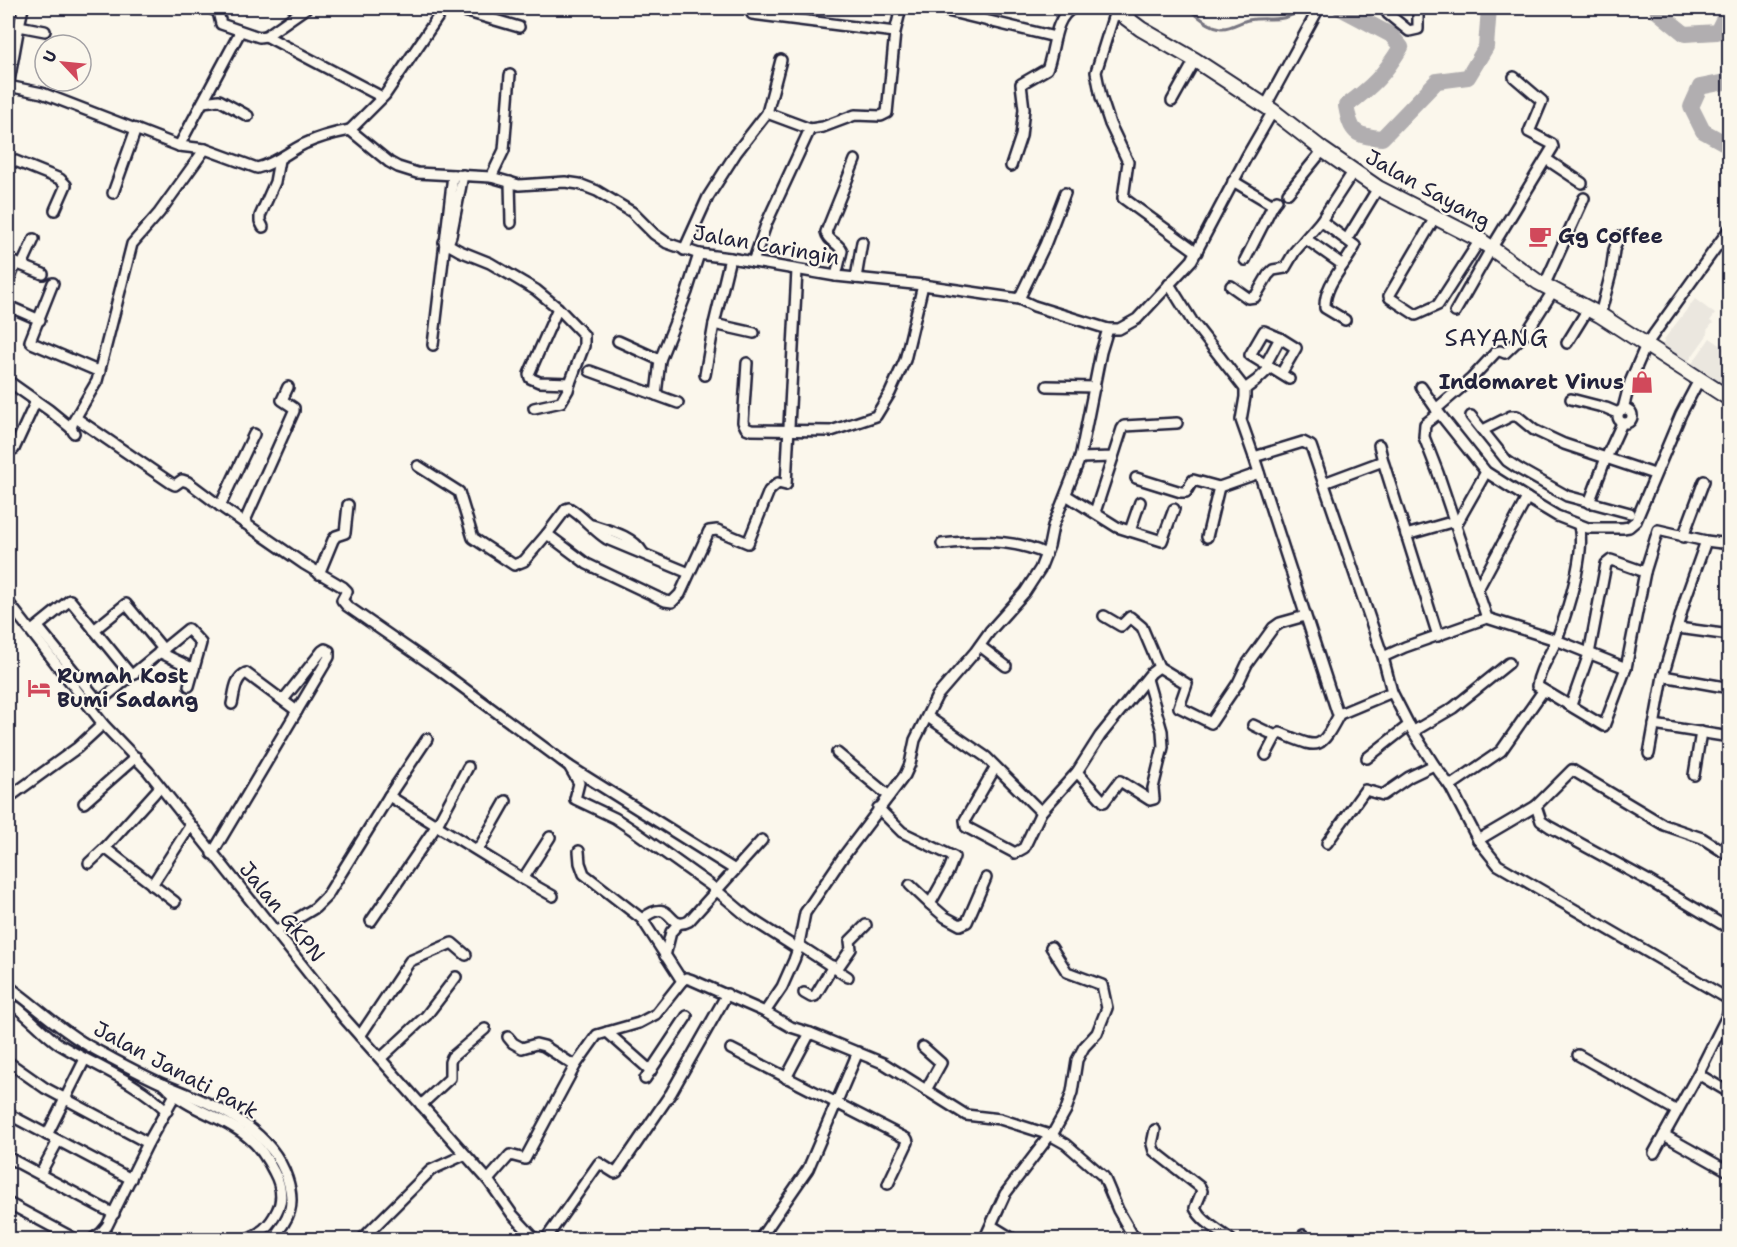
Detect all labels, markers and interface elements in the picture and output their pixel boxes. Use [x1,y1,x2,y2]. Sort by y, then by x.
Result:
north arrow [33,33,93,93]
text: U [38,47,62,66]
street label: Jalan Sayang [1360,143,1496,235]
street label: Jalan Caringin [690,218,842,272]
place label: Gg Coffee [1558,222,1663,250]
cafe icon: Gg Coffee [1527,223,1553,249]
district label: SAYANG [1445,322,1549,354]
place label: Indomaret Vinus [1439,368,1624,396]
shop icon: Indomaret Vinus [1629,369,1655,395]
place label: Rumah Kost Bumi Sadang [57,662,198,714]
hotel icon: Rumah Kost Bumi Sadang [26,675,52,701]
street label: Jalan GKPN [233,856,331,968]
street label: Jalan Janati Park [89,1015,263,1125]

